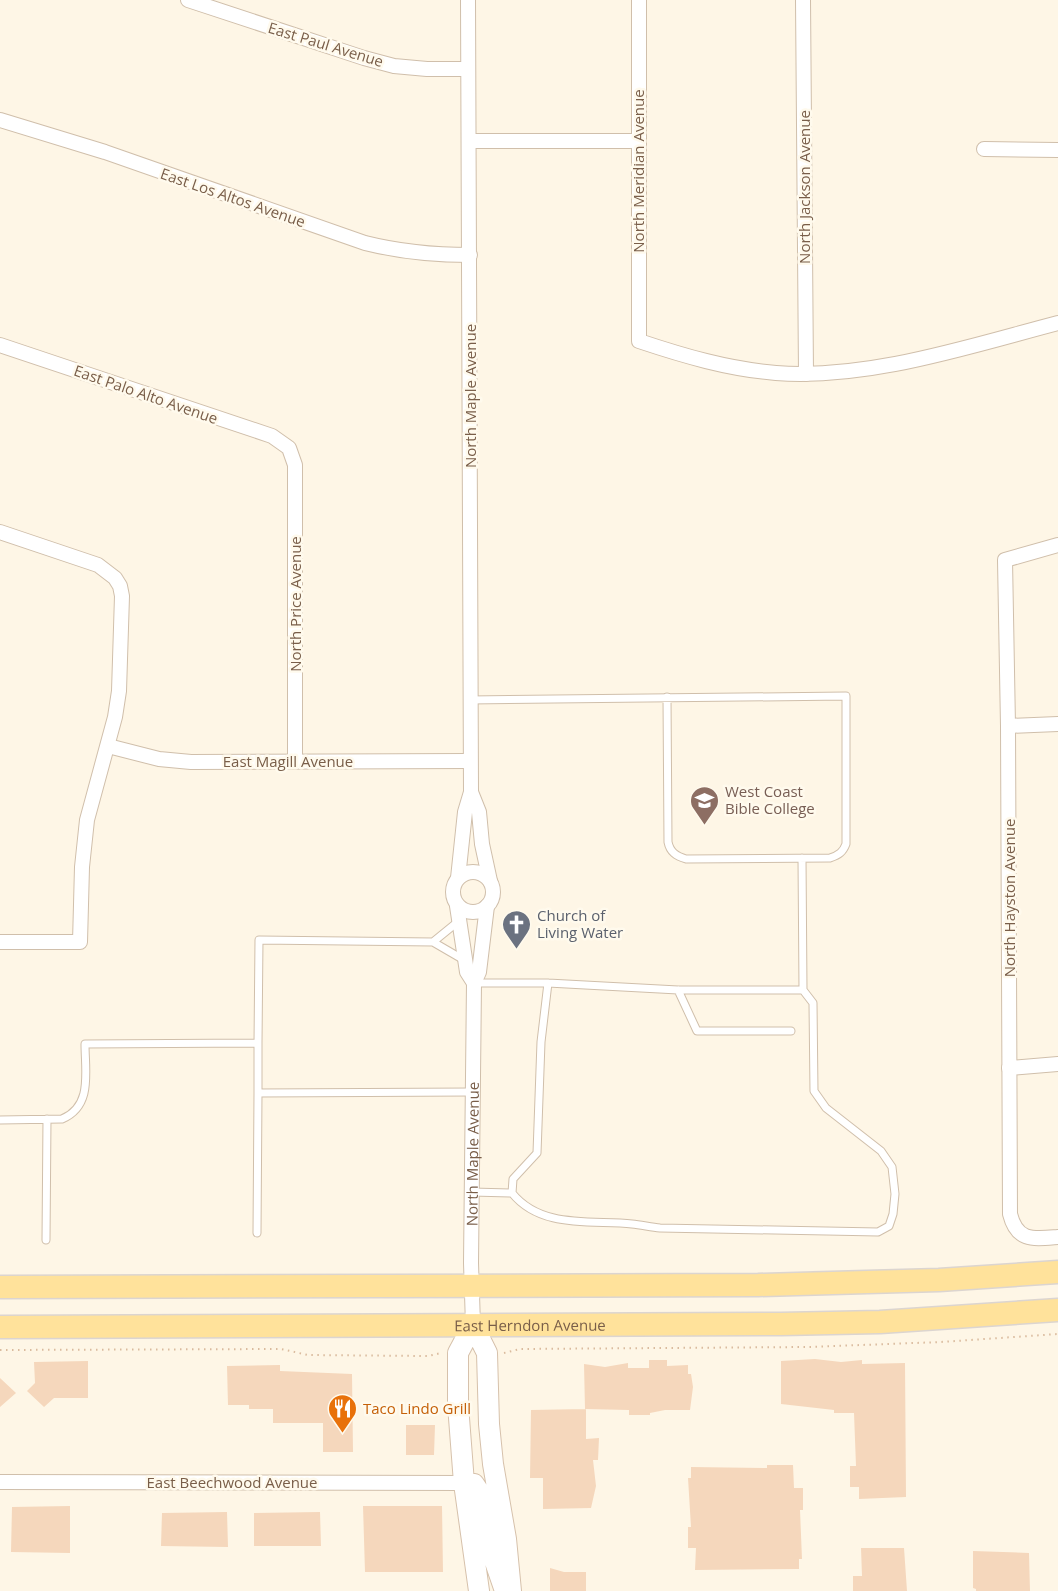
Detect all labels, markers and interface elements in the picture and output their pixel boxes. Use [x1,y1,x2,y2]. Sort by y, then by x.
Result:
street label: East Paul Avenue [266,17,386,71]
street label: North Meridian Avenue [628,89,648,253]
street label: North Jackson Avenue [794,110,814,264]
street label: East Los Altos Avenue [158,163,308,231]
street label: North Maple Avenue [460,324,480,468]
street label: East Palo Alto Avenue [71,360,221,428]
street label: North Price Avenue [285,536,305,672]
street label: East Magill Avenue [223,751,353,771]
place label: West Coast Bible College [725,781,815,818]
school or university icon: West Coast Bible College [688,784,720,826]
street label: North Hayston Avenue [999,819,1019,977]
place label: Church of Living Water [537,905,623,942]
church icon: Church of Living Water [500,908,532,950]
street label: North Maple Avenue [461,1082,483,1226]
street label: East Herndon Avenue [454,1315,606,1335]
restaurant icon: Taco Lindo Grill [326,1392,358,1434]
place label: Taco Lindo Grill [363,1398,471,1418]
street label: East Beechwood Avenue [147,1472,317,1492]

